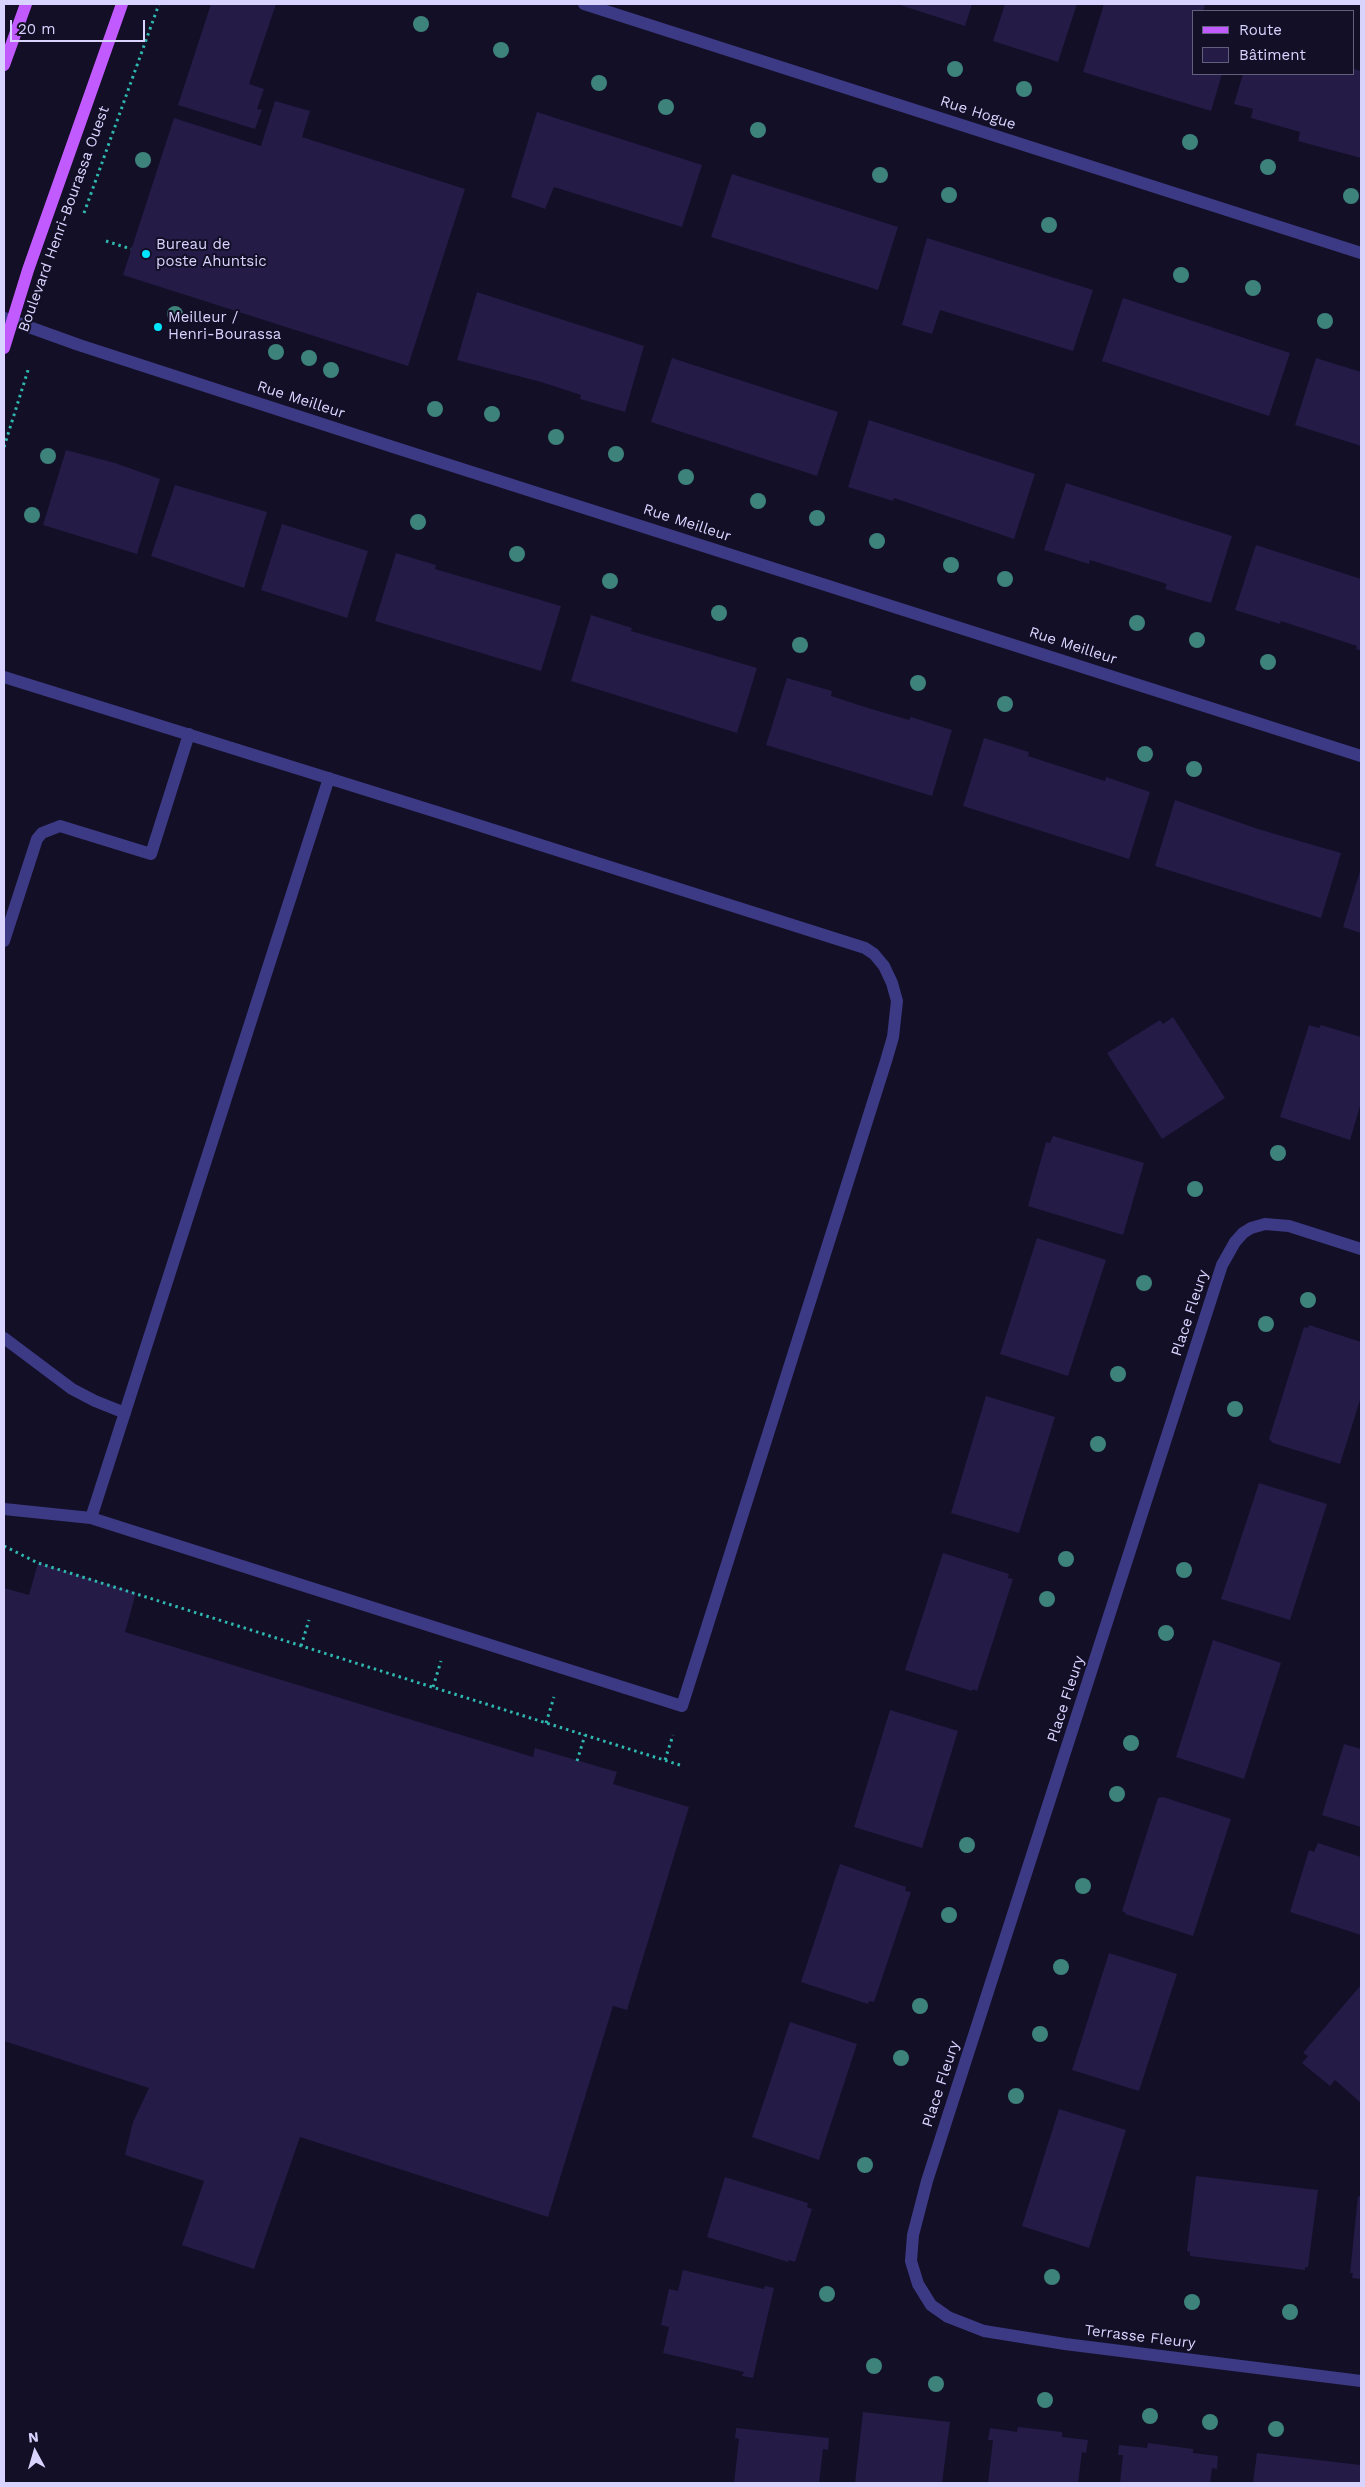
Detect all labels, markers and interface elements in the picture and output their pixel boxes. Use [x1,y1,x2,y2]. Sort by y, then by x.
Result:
scale bar [12,10,148,42]
legend [1192,10,1355,75]
text: 20 m [18,20,56,38]
text: Route [1239,21,1282,39]
text: Bâtiment [1239,46,1306,64]
street label: Rue Hogue [938,92,1018,134]
street label: Boulevard Henri-Bourassa Ouest [15,103,113,335]
place label: Bureau de poste Ahuntsic [156,236,267,271]
marker: Bureau de poste Ahuntsic [140,248,152,260]
place label: Meilleur / Henri-Bourassa [168,309,281,344]
marker: Meilleur / Henri-Bourassa [152,321,164,333]
street label: Rue Meilleur [255,377,347,423]
street label: Rue Meilleur [641,500,733,546]
street label: Rue Meilleur [1027,623,1119,669]
street label: Place Fleury [1168,1267,1212,1359]
street label: Place Fleury [1044,1653,1088,1745]
street label: Place Fleury [919,2038,963,2130]
street label: Terrasse Fleury [1083,2321,1197,2353]
north arrow [10,2427,60,2477]
text: N [27,2429,39,2446]

